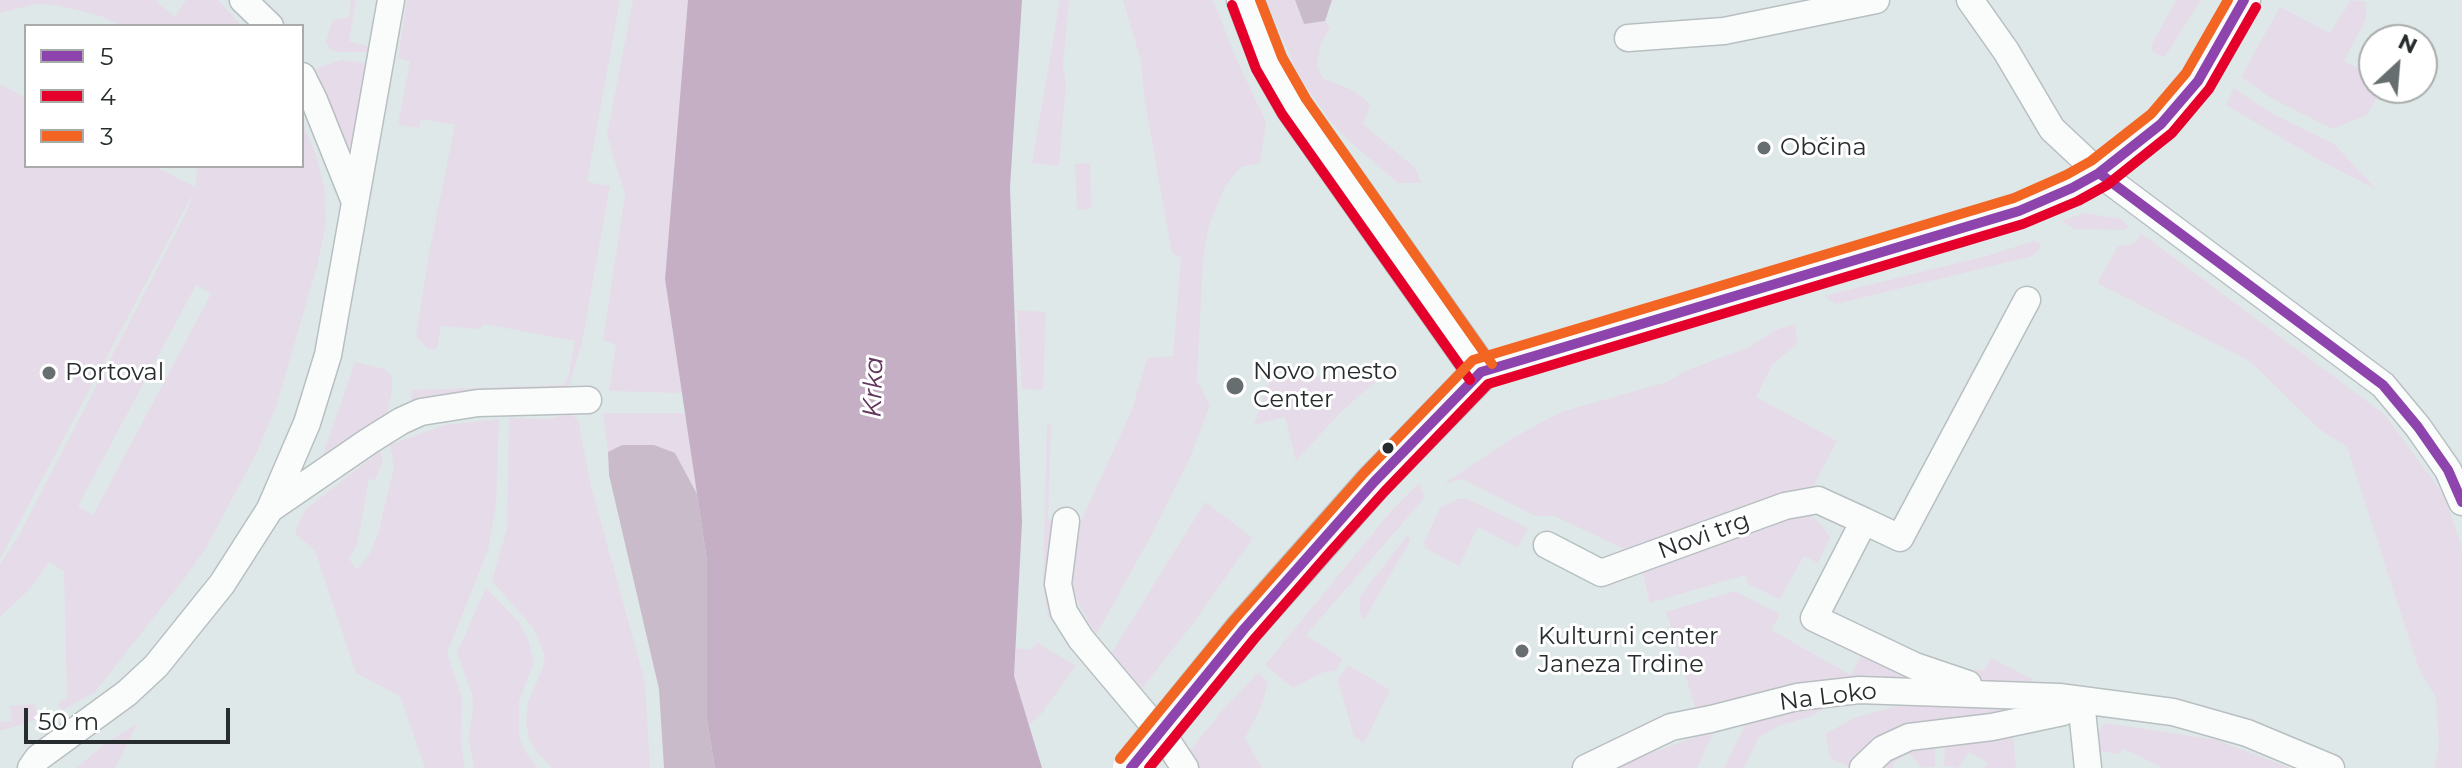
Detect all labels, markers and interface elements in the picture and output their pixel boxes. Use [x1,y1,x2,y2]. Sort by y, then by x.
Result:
legend [24,24,304,168]
north arrow [2358,24,2438,104]
text: N [2394,28,2422,60]
text: 5 [100,42,114,71]
text: 4 [100,82,116,111]
text: 3 [100,122,114,151]
place label: Občina [1780,134,1867,162]
marker: Občina [1755,139,1773,157]
water label: Krka [857,356,891,418]
place label: Novo mesto Center [1253,358,1397,414]
place label: Portoval [65,359,164,387]
marker: Portoval [40,364,58,382]
marker: Novo mesto Center [1224,375,1246,397]
unlabelled marker [1380,440,1396,456]
street label: Novi trg [1654,506,1754,566]
place label: Kulturni center Janeza Trdine [1538,623,1719,679]
marker: Kulturni center Janeza Trdine [1513,642,1531,660]
street label: Na Loko [1778,677,1878,717]
scale bar [28,692,234,742]
text: 50 m [38,707,99,736]

